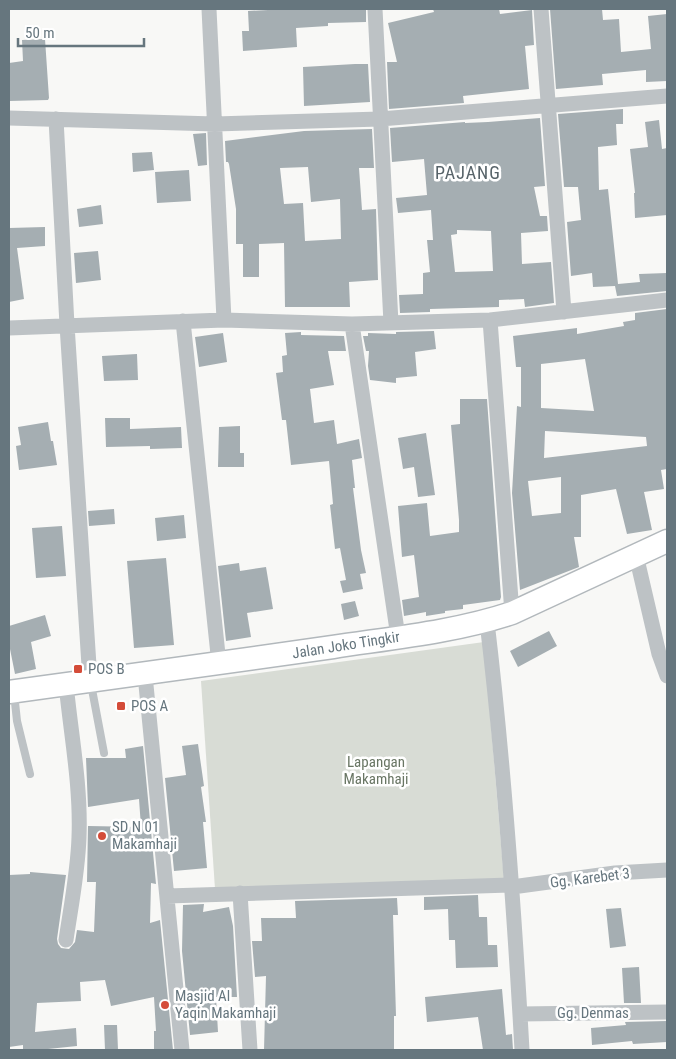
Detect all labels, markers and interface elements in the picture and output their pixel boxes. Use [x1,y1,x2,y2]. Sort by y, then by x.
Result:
scale bar [18,15,144,47]
text: 50 m [25,24,55,42]
district label: PAJANG [435,162,501,183]
street label: Jalan Joko Tingkir [291,628,401,662]
place label: POS B [88,660,125,678]
marker: POS B [72,663,84,675]
place label: POS A [131,697,169,715]
marker: POS A [115,700,127,712]
park label: Lapangan Makamhaji [344,753,409,788]
place label: SD N 01 Makamhaji [112,818,177,853]
marker: SD N 01 Makamhaji [96,830,108,842]
street label: Gg. Karebet 3 [549,864,631,892]
place label: Masjid Al Yaqin Makamhaji [175,987,276,1022]
marker: Masjid Al Yaqin Makamhaji [159,999,171,1011]
street label: Gg. Denmas [557,1004,629,1022]

